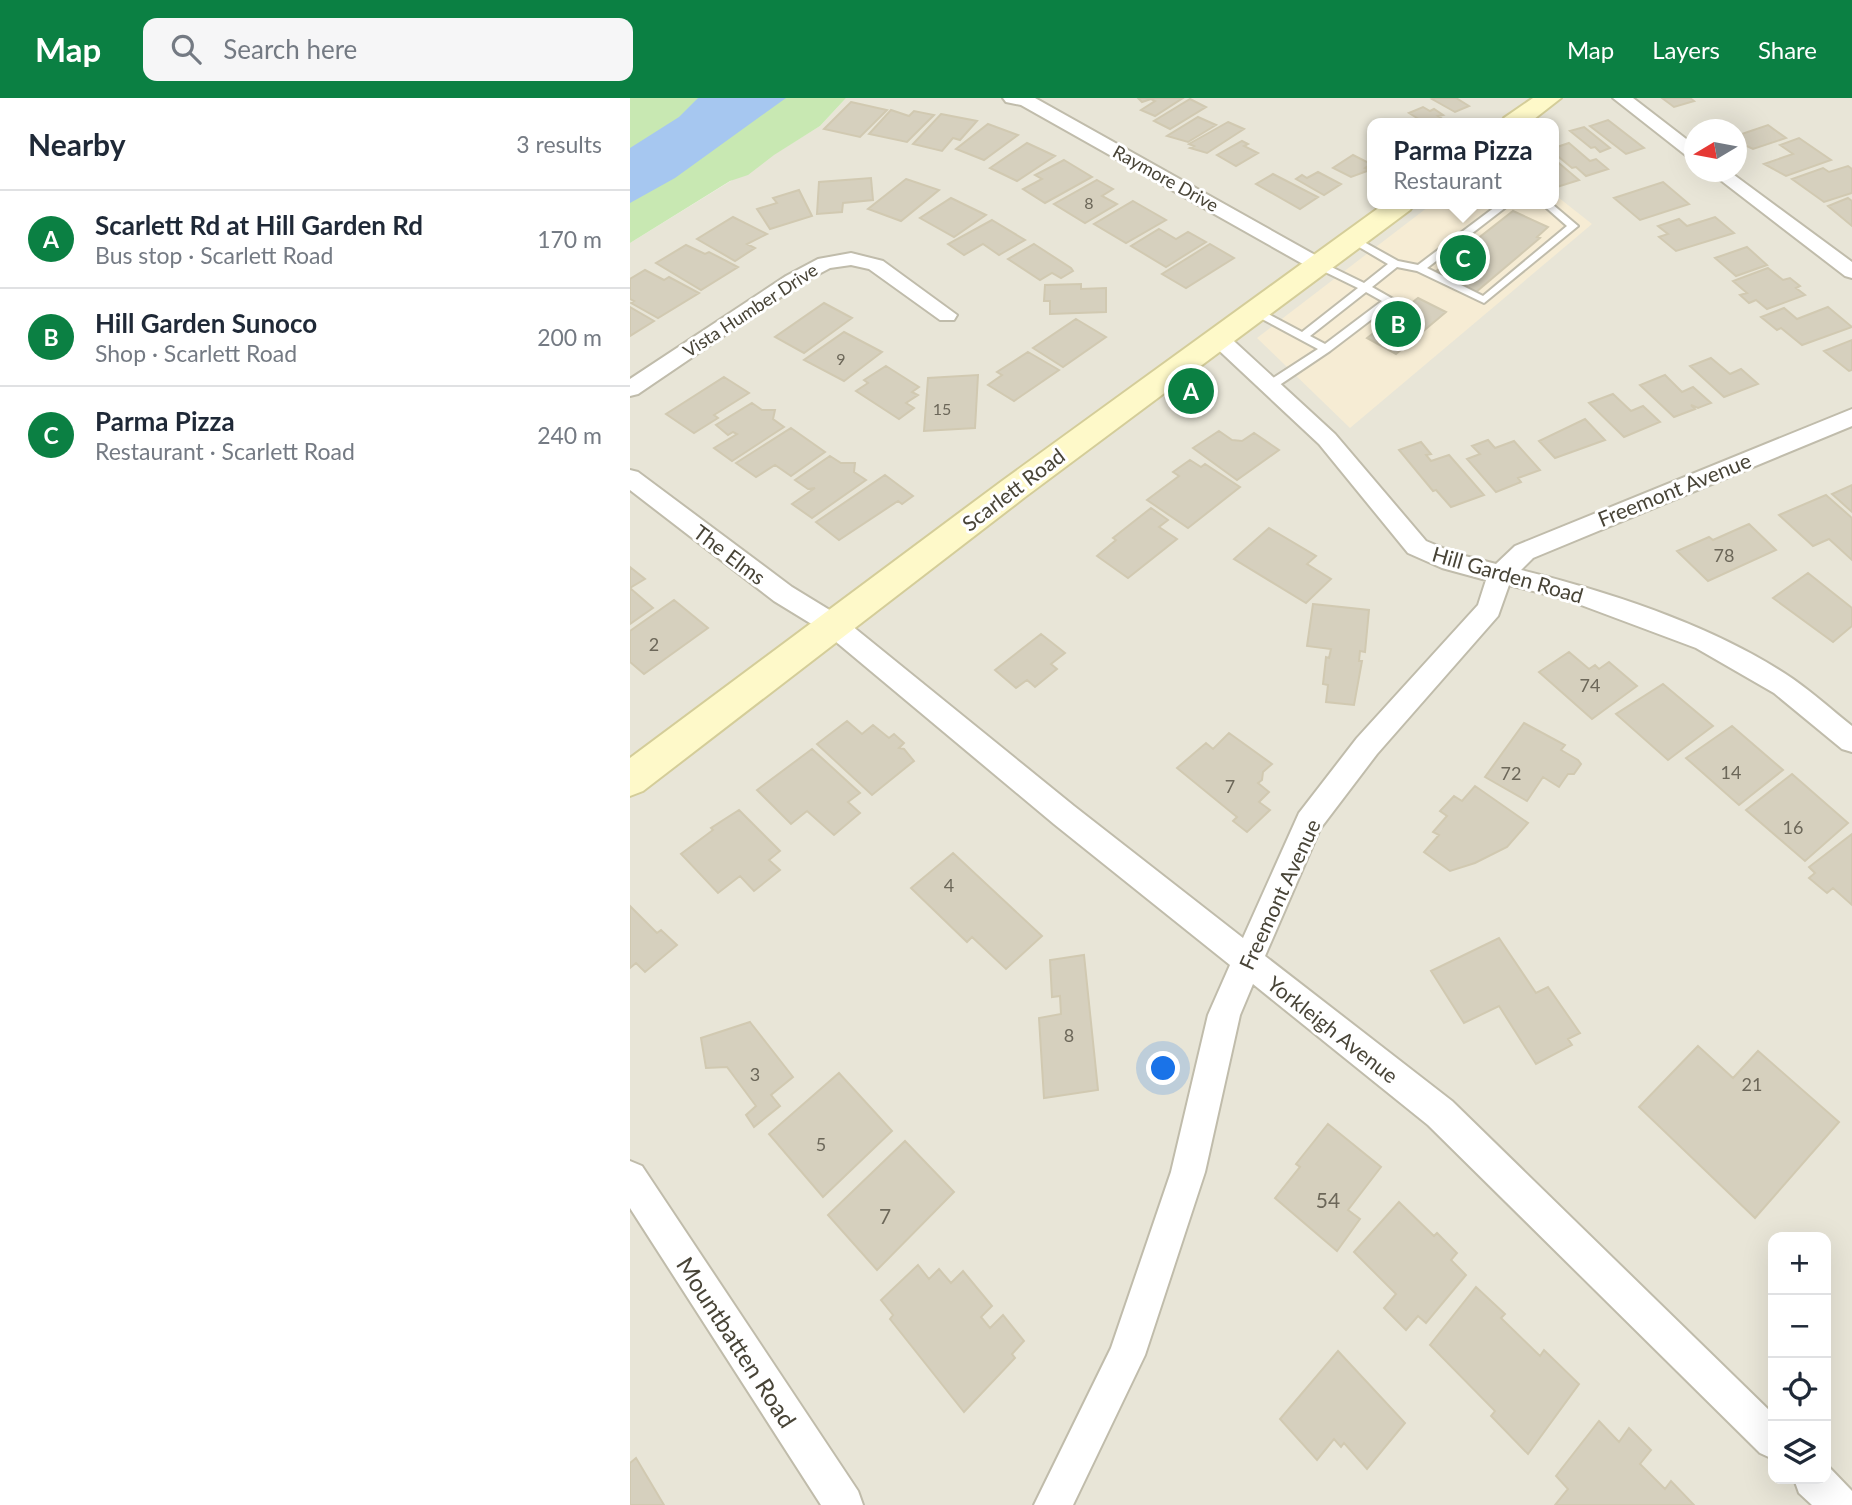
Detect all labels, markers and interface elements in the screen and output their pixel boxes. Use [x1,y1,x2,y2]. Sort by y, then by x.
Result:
search box [143,18,633,81]
text: Map [35,29,101,69]
icon: search [167,30,205,68]
text: Search here [223,33,357,65]
text: Map [1567,35,1614,64]
text: Layers [1652,35,1720,64]
text: Share [1758,35,1817,64]
popup [1367,118,1559,209]
north arrow [1684,119,1747,182]
text: Nearby [28,126,126,162]
text: 3 results [516,130,602,158]
text: Parma Pizza [1393,134,1533,166]
street label: Raymore Drive [1109,140,1223,216]
text: Restaurant [1393,166,1502,194]
house number: 8 [1084,193,1094,212]
text: Scarlett Rd at Hill Garden Rd [95,209,423,241]
text: A [43,225,59,253]
text: 170 m [537,225,602,253]
pin: C [1440,232,1486,284]
text: Bus stop · Scarlett Road [95,241,333,269]
street label: Vista Humber Drive [679,258,821,362]
pin: B [1375,298,1421,350]
text: Hill Garden Sunoco [95,307,317,339]
text: B [43,323,59,351]
text: 200 m [537,323,602,351]
text: Shop · Scarlett Road [95,339,297,367]
house number: 9 [836,349,846,368]
pin: A [1168,365,1214,417]
house number: 15 [933,399,951,418]
text: Parma Pizza [95,405,235,437]
text: C [43,421,59,449]
text: 240 m [537,421,602,449]
text: Restaurant · Scarlett Road [95,437,355,465]
street label: Scarlett Road [957,442,1069,536]
street label: Freemont Avenue [1594,447,1754,531]
street label: The Elms [689,519,771,589]
street label: Hill Garden Road [1430,541,1586,607]
house number: 78 [1714,544,1734,566]
house number: 2 [649,633,659,655]
house number: 74 [1580,674,1600,696]
house number: 14 [1721,761,1741,783]
house number: 72 [1501,762,1521,784]
house number: 7 [1225,775,1235,797]
street label: Freemont Avenue [1233,815,1325,973]
house number: 16 [1783,816,1803,838]
house number: 4 [944,874,954,896]
street label: Yorkleigh Avenue [1263,970,1403,1088]
house number: 8 [1064,1024,1074,1046]
your location [1146,1051,1180,1085]
house number: 3 [750,1063,760,1085]
house number: 21 [1742,1073,1762,1095]
house number: 5 [816,1133,826,1155]
house number: 54 [1316,1187,1340,1212]
house number: 7 [879,1203,891,1228]
map controls [1768,1232,1831,1484]
button: + [1768,1232,1831,1295]
street label: Mountbatten Road [671,1251,803,1433]
button: − [1768,1295,1831,1358]
button: locate [1768,1358,1831,1421]
button: layers [1768,1421,1831,1484]

